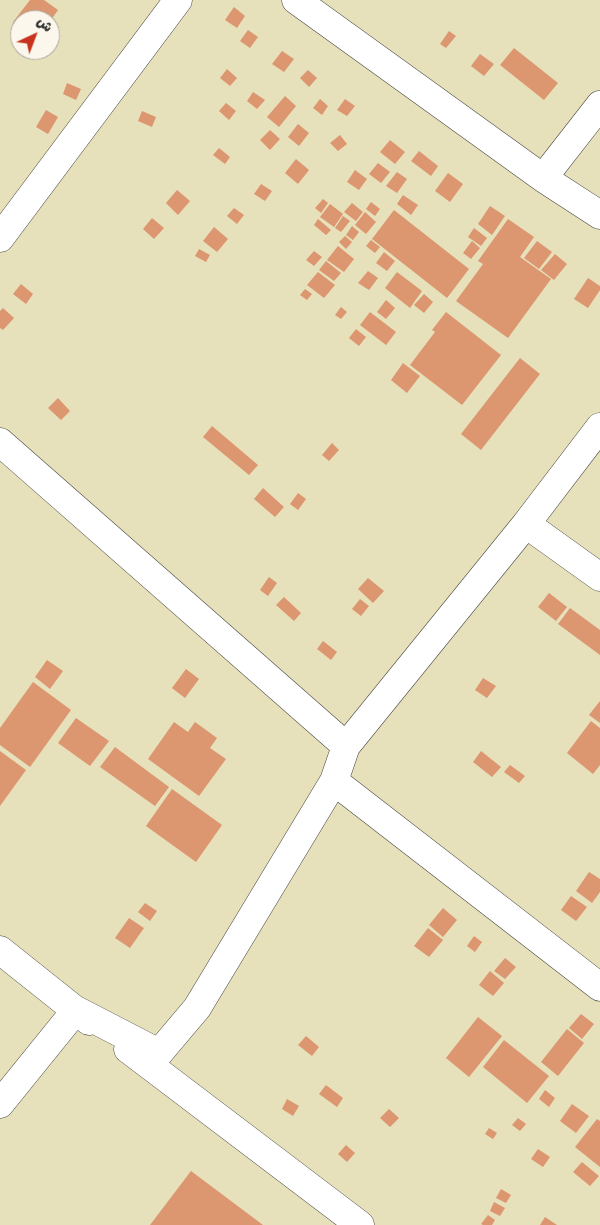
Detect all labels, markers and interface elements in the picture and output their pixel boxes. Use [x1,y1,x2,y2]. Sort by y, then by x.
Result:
north arrow [10,10,60,60]
text: ش [33,13,56,36]

